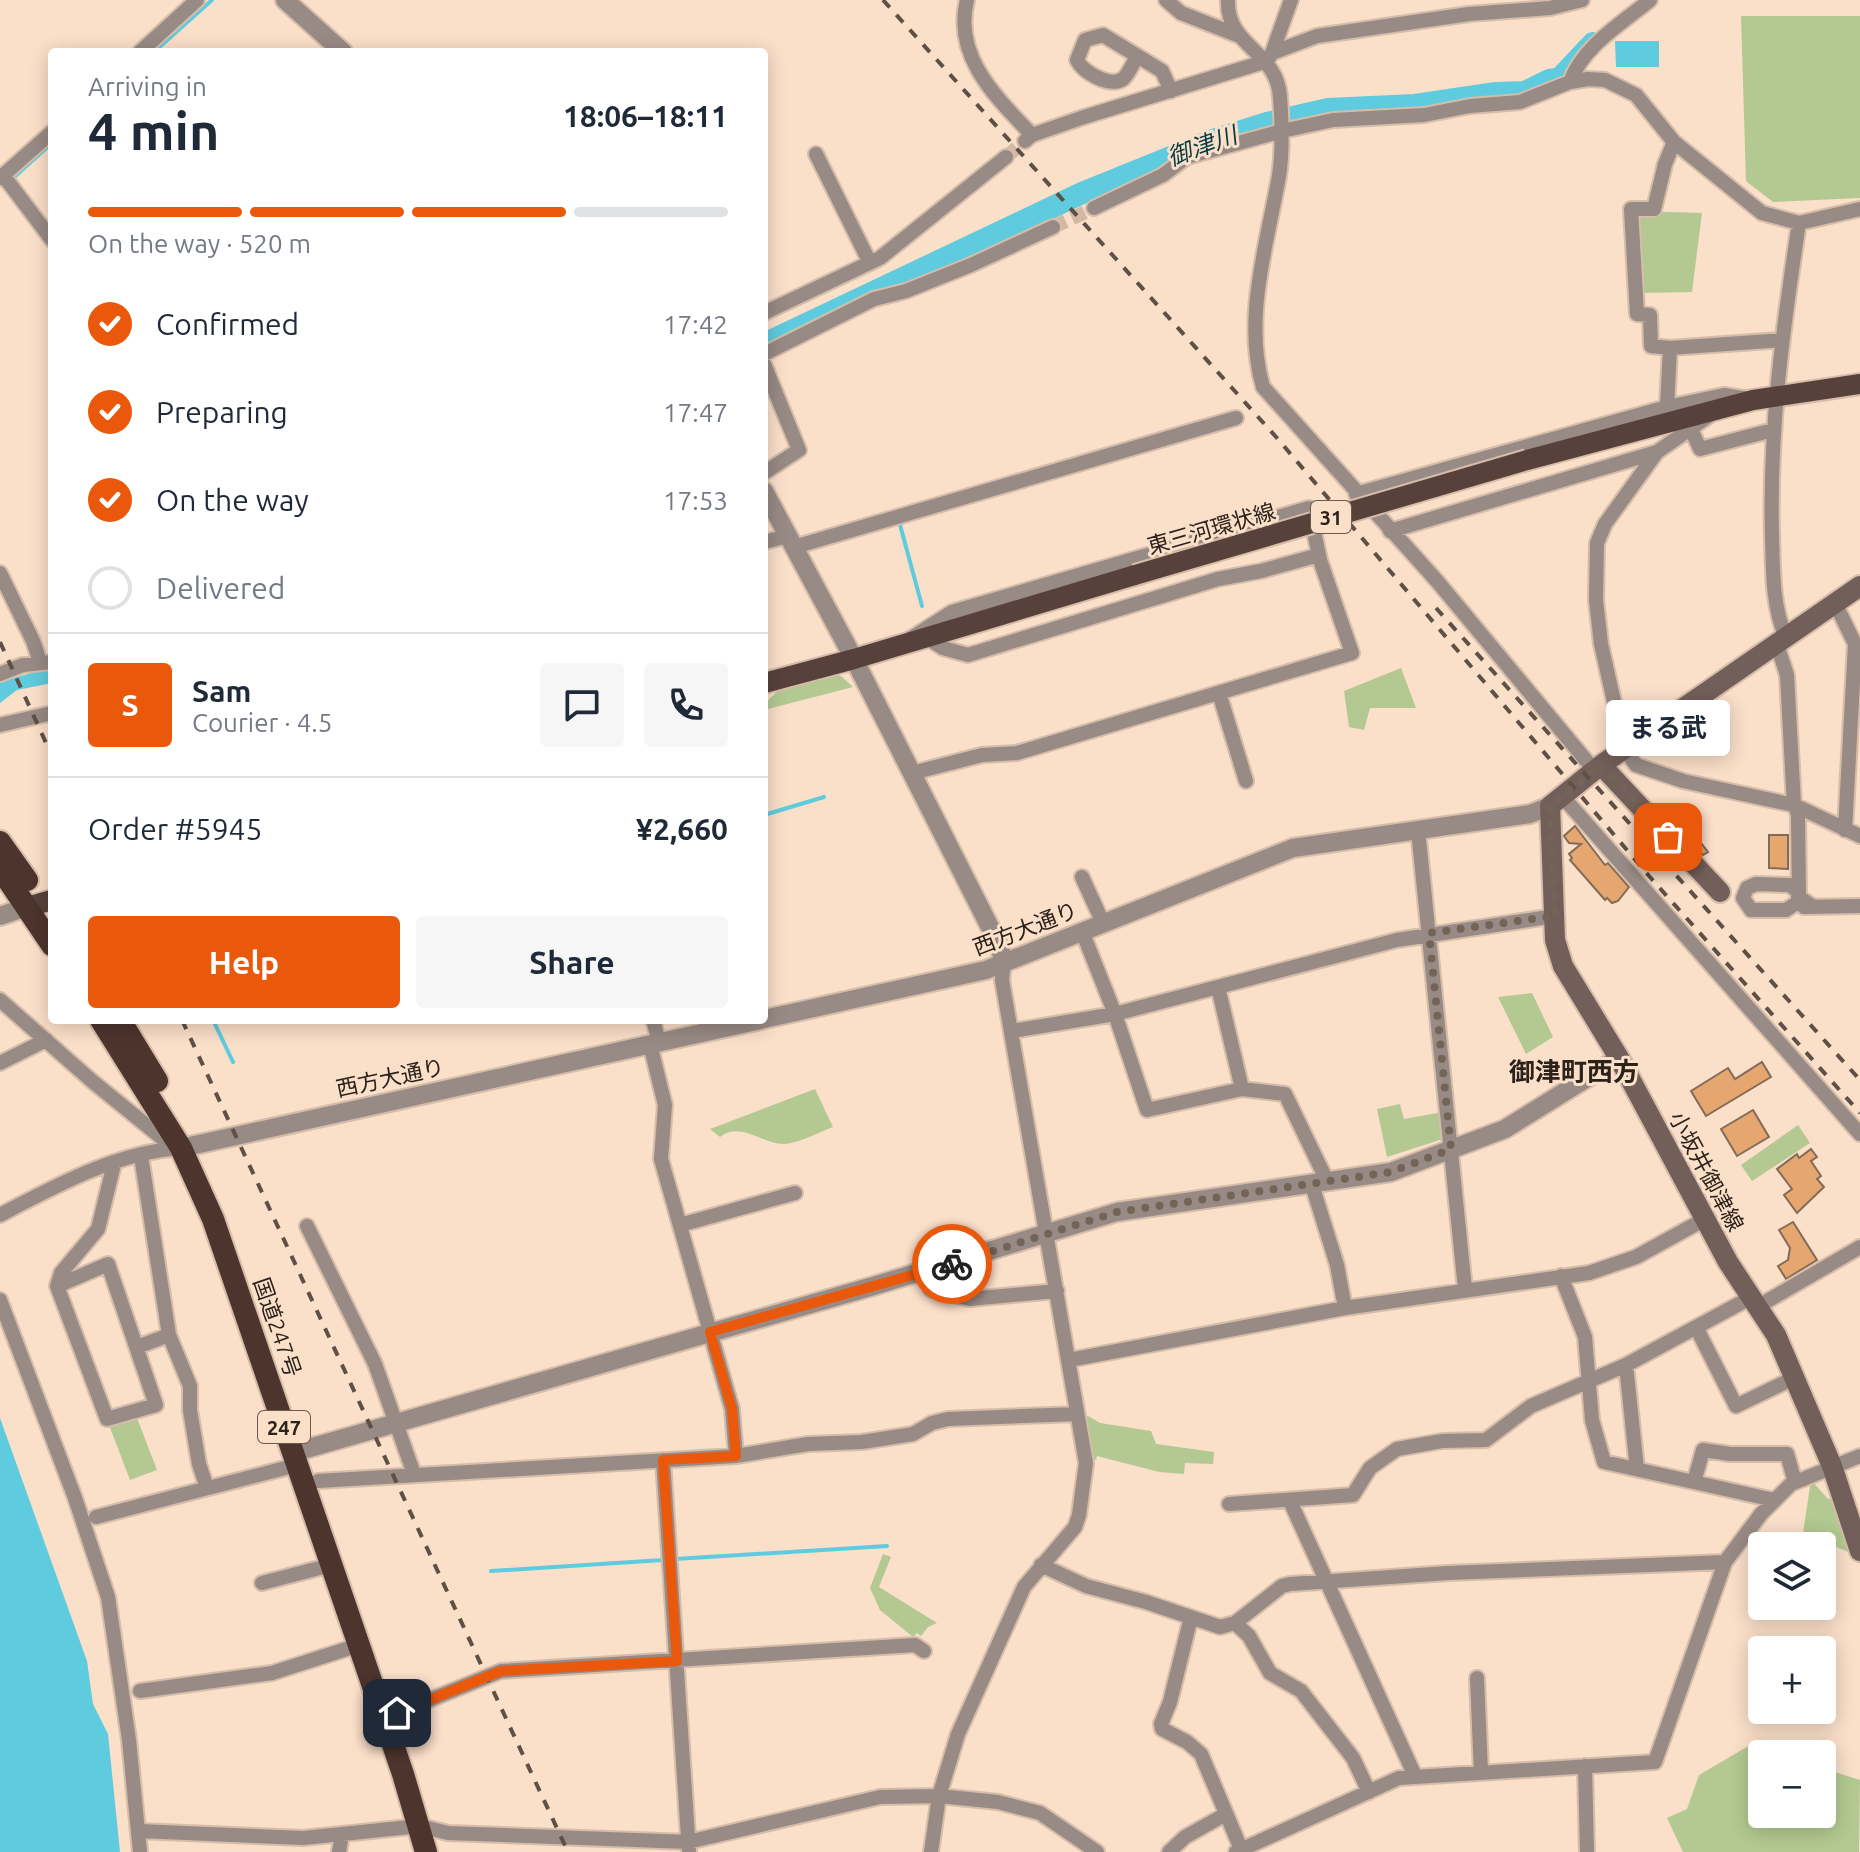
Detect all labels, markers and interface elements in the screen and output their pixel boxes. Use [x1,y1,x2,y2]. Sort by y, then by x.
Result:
text: Arriving in [88,72,207,101]
text: 18:06–18:11 [563,99,728,133]
text: 4 min [88,102,219,160]
water label: 御津川 [1164,120,1243,171]
text: On the way · 520 m [88,229,311,258]
icon: check [88,302,132,346]
text: Confirmed [156,307,299,341]
text: 17:42 [663,310,728,339]
icon: check [88,390,132,434]
text: Preparing [156,395,288,429]
text: 17:47 [663,398,728,427]
icon: check [88,478,132,522]
text: On the way [156,483,309,517]
text: 17:53 [663,486,728,515]
street label: 東三河環状線 [1144,498,1278,558]
road number: 31 [1311,501,1351,533]
text: Delivered [156,571,285,605]
button: chat [540,663,624,747]
button: phone [644,663,728,747]
text: Sam [192,674,251,708]
text: S [121,688,139,722]
callout: まる武 [1606,701,1730,757]
text: Courier · 4.5 [192,708,332,737]
text: まる武 [1629,713,1707,742]
pin [1634,803,1702,871]
text: Order #5945 [88,812,262,846]
text: ¥2,660 [636,812,728,846]
icon: bag [1646,815,1690,859]
street label: 西方大通り [969,897,1081,959]
button: Help [88,916,400,1008]
button: Share [416,916,728,1008]
street label: 西方大通り [334,1053,446,1101]
district label: 御津町西方 [1509,1057,1639,1086]
street label: 小坂井御津線 [1665,1107,1749,1235]
courier [912,1224,992,1304]
icon: bike [930,1242,974,1286]
street label: 国道247号 [249,1274,307,1380]
road number: 247 [258,1411,310,1443]
map controls [1748,1532,1836,1828]
button: layers [1748,1532,1836,1620]
button: + [1748,1636,1836,1724]
pin [363,1679,431,1747]
icon: home [375,1691,419,1735]
button: − [1748,1740,1836,1828]

